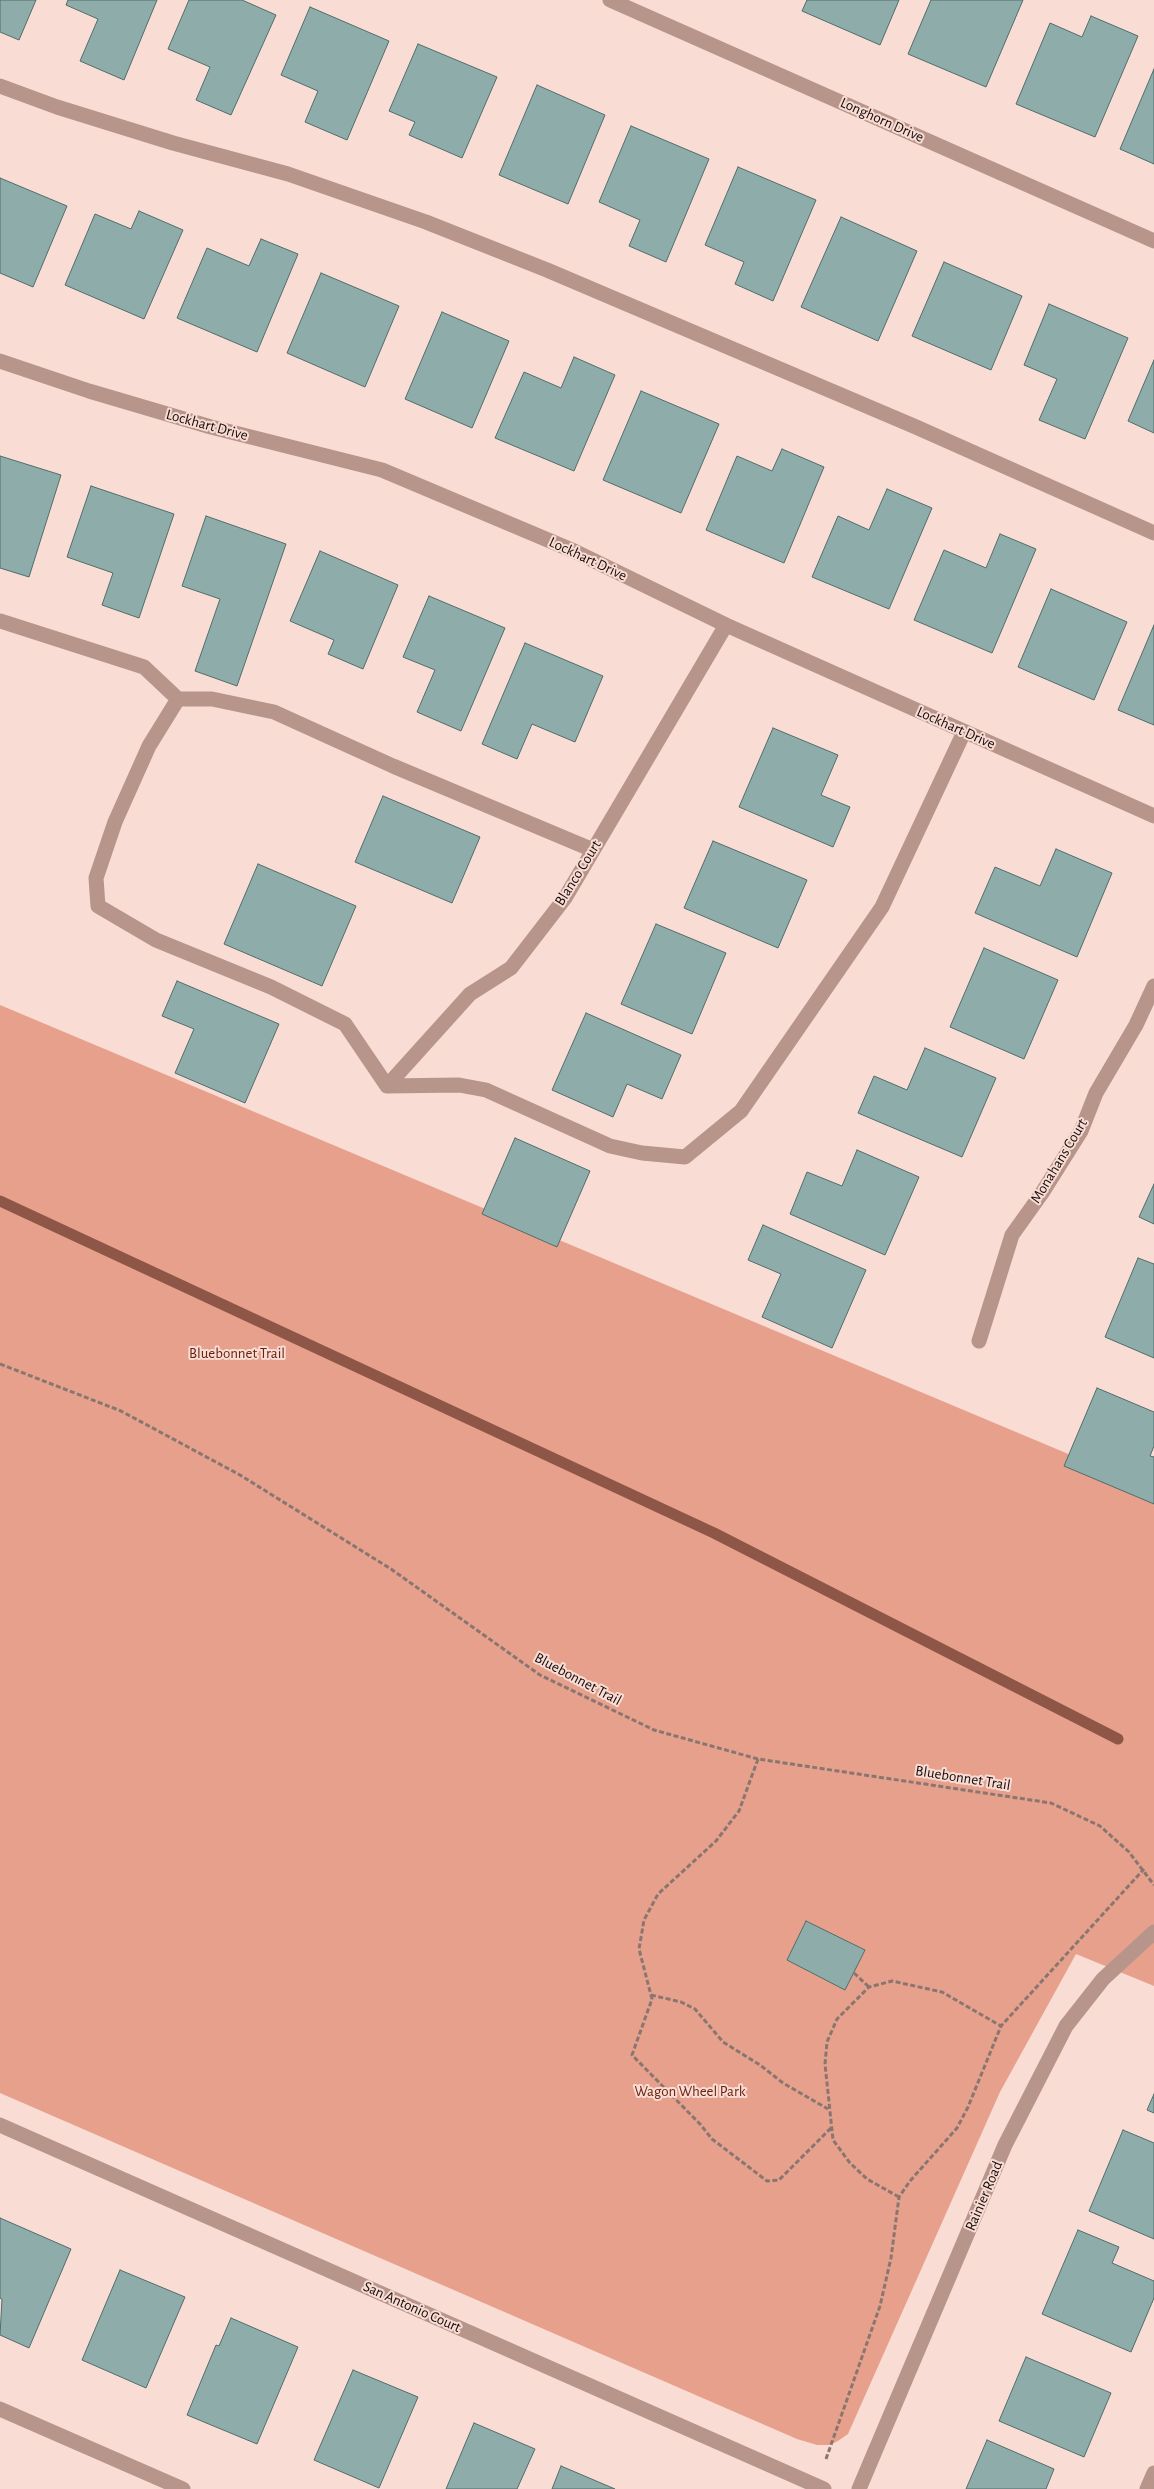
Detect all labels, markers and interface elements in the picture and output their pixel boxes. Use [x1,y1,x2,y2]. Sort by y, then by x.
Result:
street label: Longhorn Drive [837,94,927,146]
street label: Lockhart Drive [164,405,250,445]
street label: Lockhart Drive [546,533,630,585]
street label: Lockhart Drive [914,703,998,753]
street label: Blanco Court [551,837,605,909]
street label: Monahans Court [1027,1115,1091,1207]
park label: Bluebonnet Trail [189,1344,285,1362]
street label: Bluebonnet Trail [531,1648,625,1710]
street label: Bluebonnet Trail [914,1762,1012,1794]
park label: Wagon Wheel Park [634,2082,746,2100]
street label: Rainier Road [961,2158,1007,2234]
street label: San Antonio Court [360,2277,464,2337]

